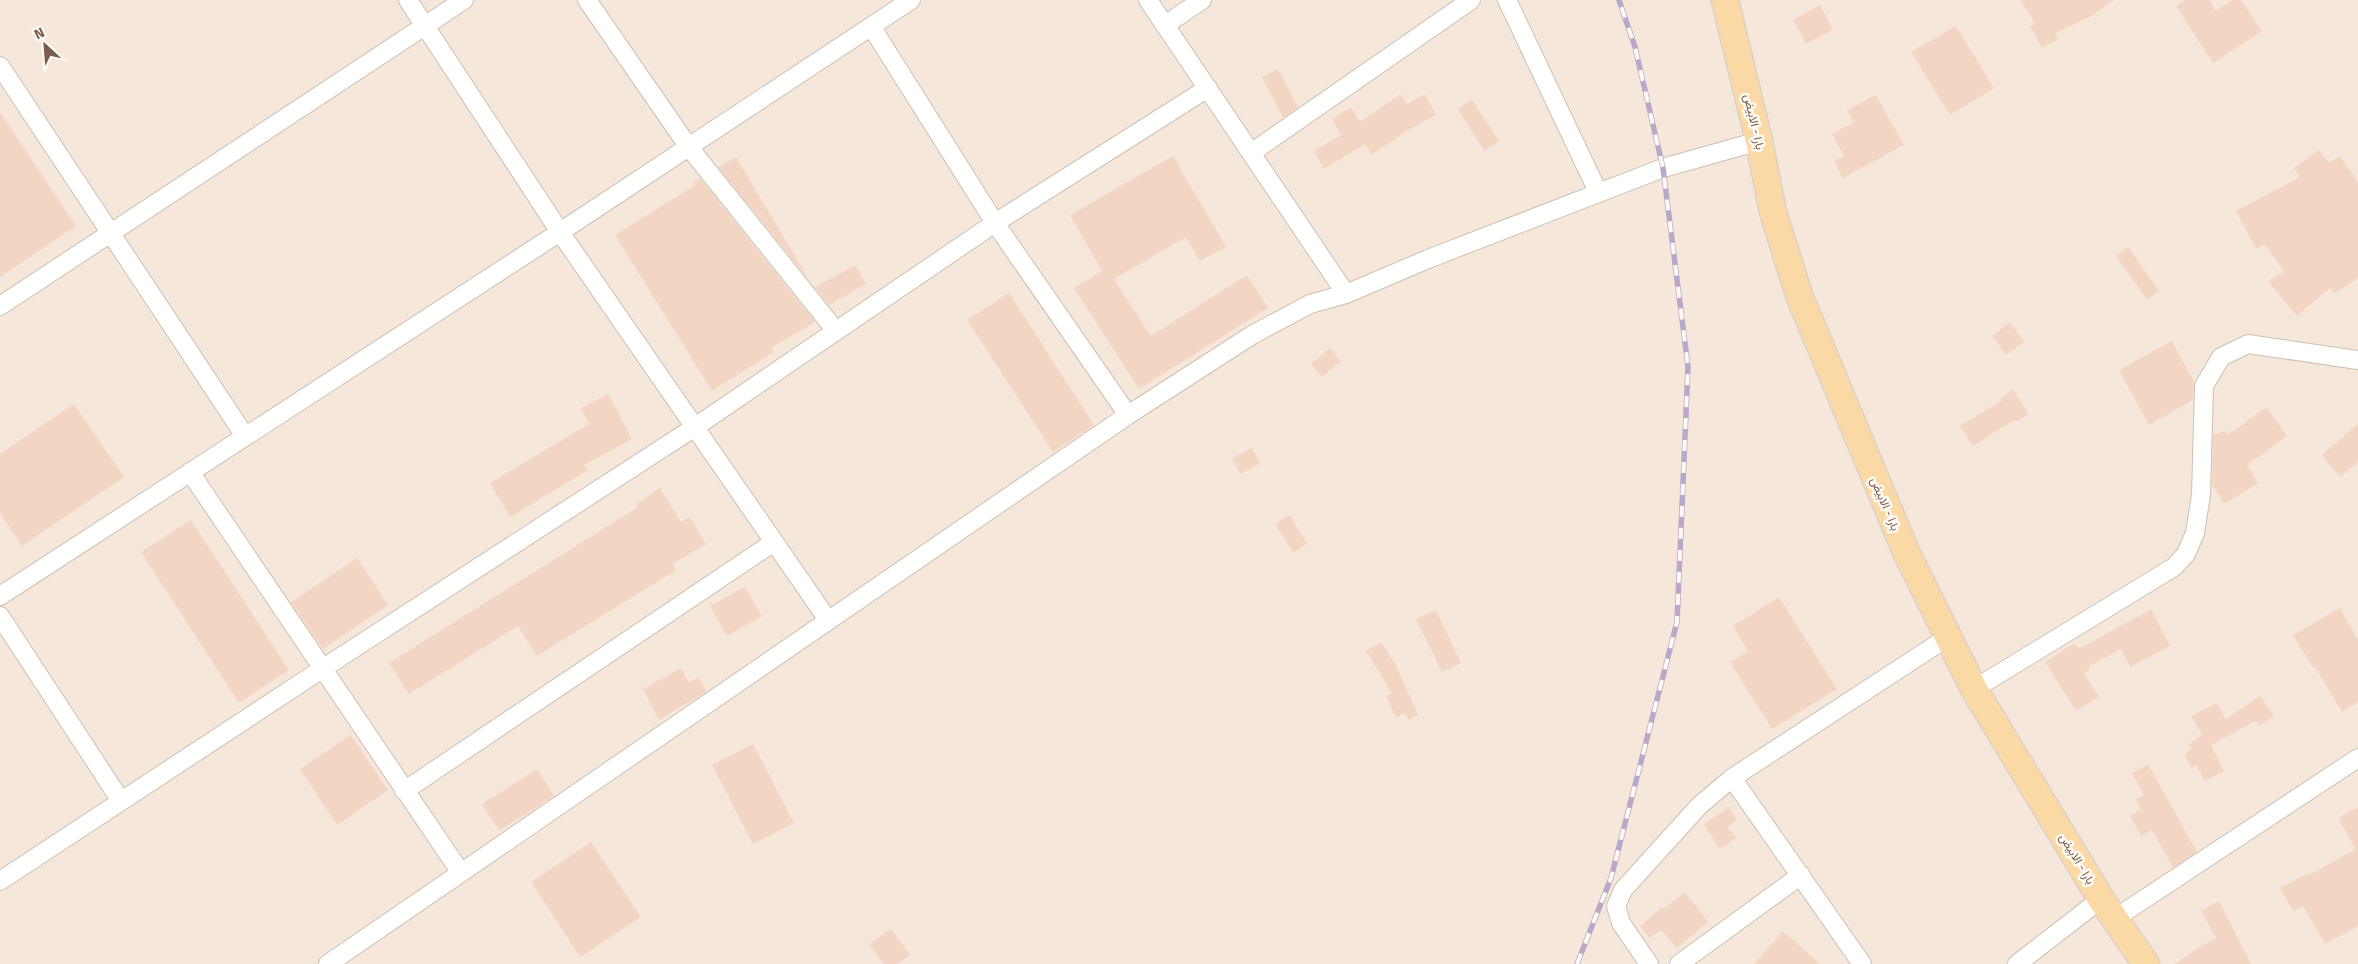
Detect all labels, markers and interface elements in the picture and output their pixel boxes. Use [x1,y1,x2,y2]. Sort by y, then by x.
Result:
north arrow [20,20,70,70]
text: N [32,24,47,43]
street label: بارا - الابيض [1740,93,1767,151]
street label: بارا - الابيض [1867,475,1903,533]
street label: بارا - الابيض [2056,831,2098,887]

